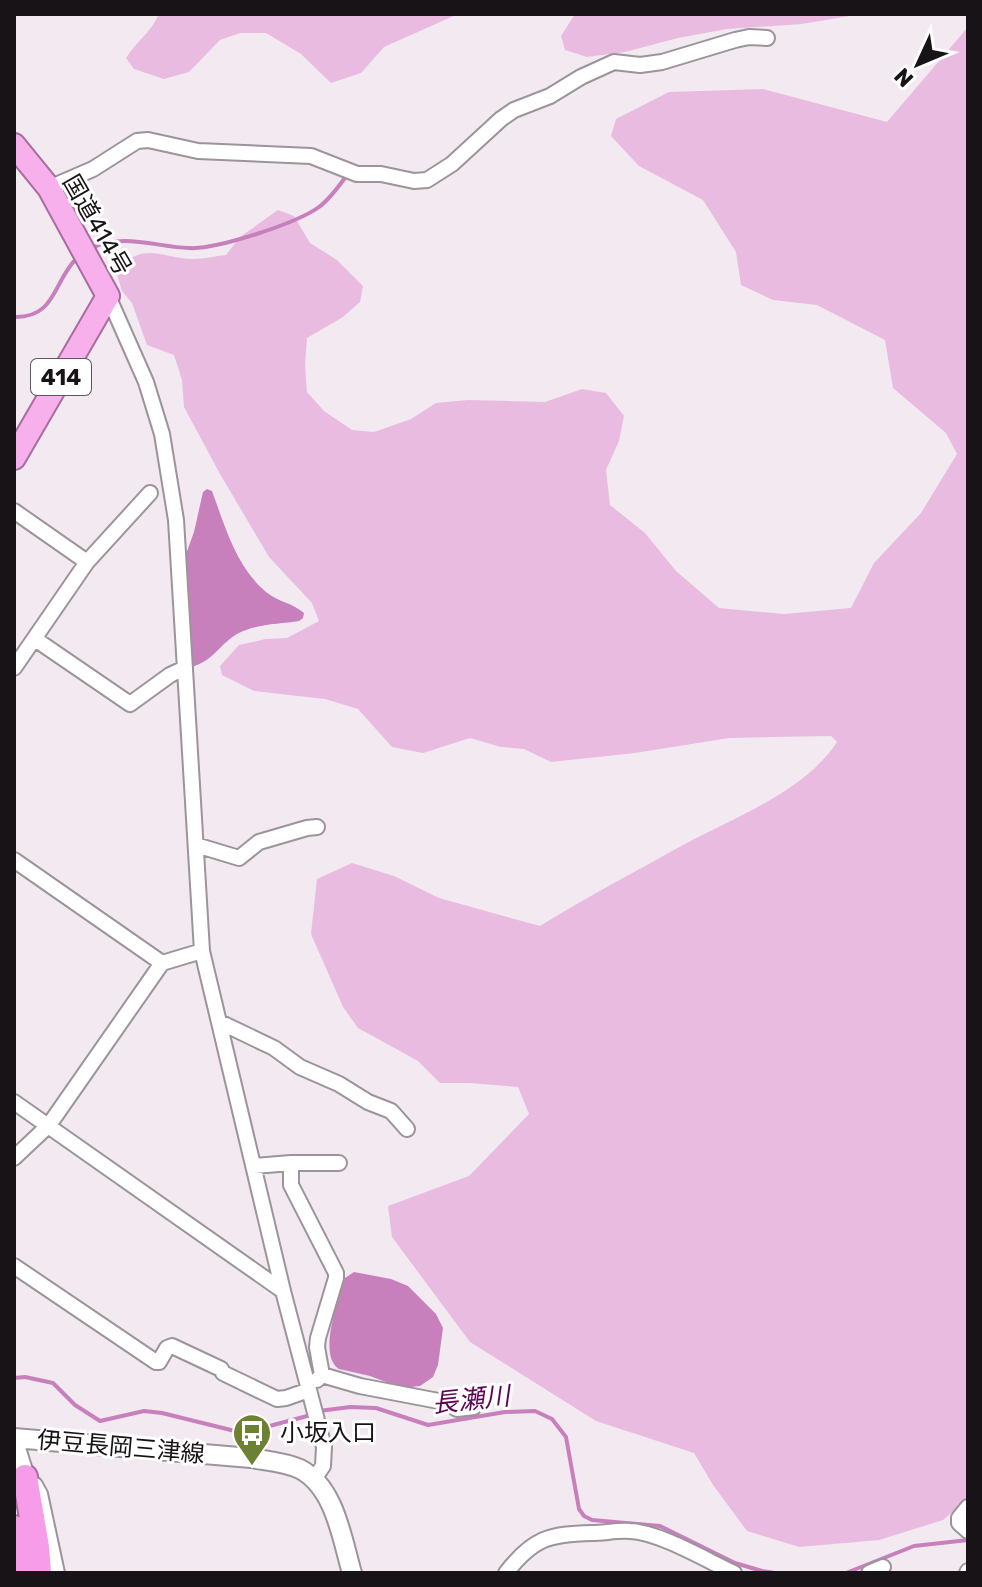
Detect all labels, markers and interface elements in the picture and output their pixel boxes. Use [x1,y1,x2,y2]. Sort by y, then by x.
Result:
north arrow [878,24,958,104]
text: N [889,62,919,93]
street label: 国道414号 [57,170,137,280]
road number: 414 [31,359,91,395]
water label: 長瀬川 [431,1380,514,1419]
bus stop icon: 小坂入口 [231,1412,273,1467]
place label: 小坂入口 [280,1419,376,1447]
street label: 伊豆長岡三津線 [36,1426,206,1468]

